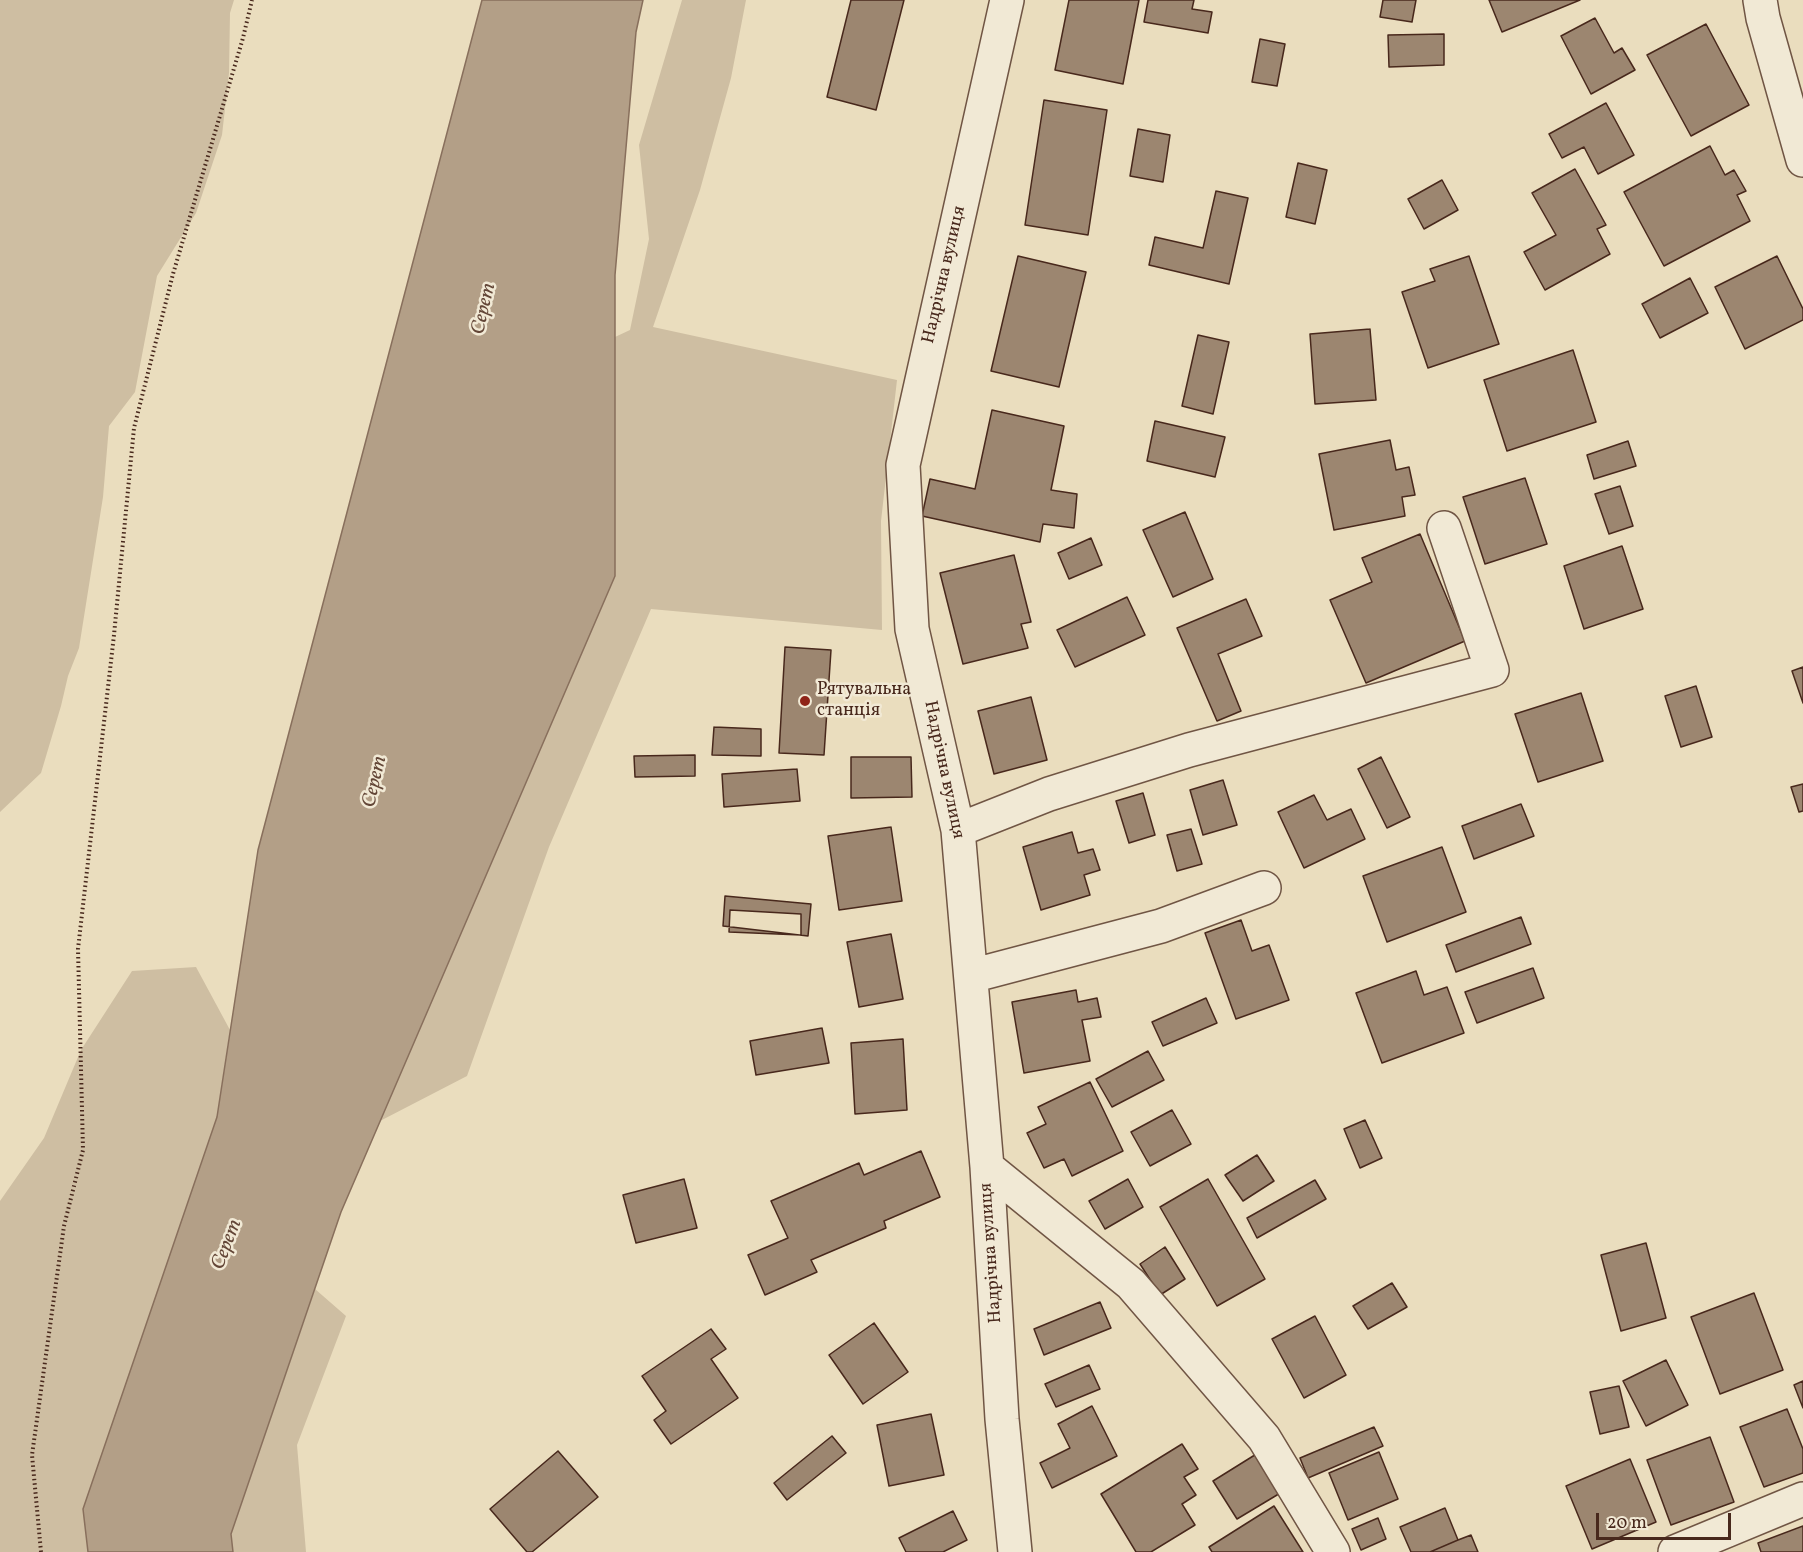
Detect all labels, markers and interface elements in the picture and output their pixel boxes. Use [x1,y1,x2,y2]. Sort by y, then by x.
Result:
street label: Надрічна вулиця [919,204,971,346]
water label: Серет [467,281,503,337]
place label: Рятувальна станція [817,680,911,722]
marker: Рятувальна станція [798,694,812,708]
street label: Надрічна вулиця [918,699,968,841]
water label: Серет [358,754,394,810]
street label: Надрічна вулиця [976,1182,1008,1324]
water label: Серет [207,1216,249,1274]
scale bar [1599,1501,1734,1539]
text: 20 m [1607,1511,1647,1536]

